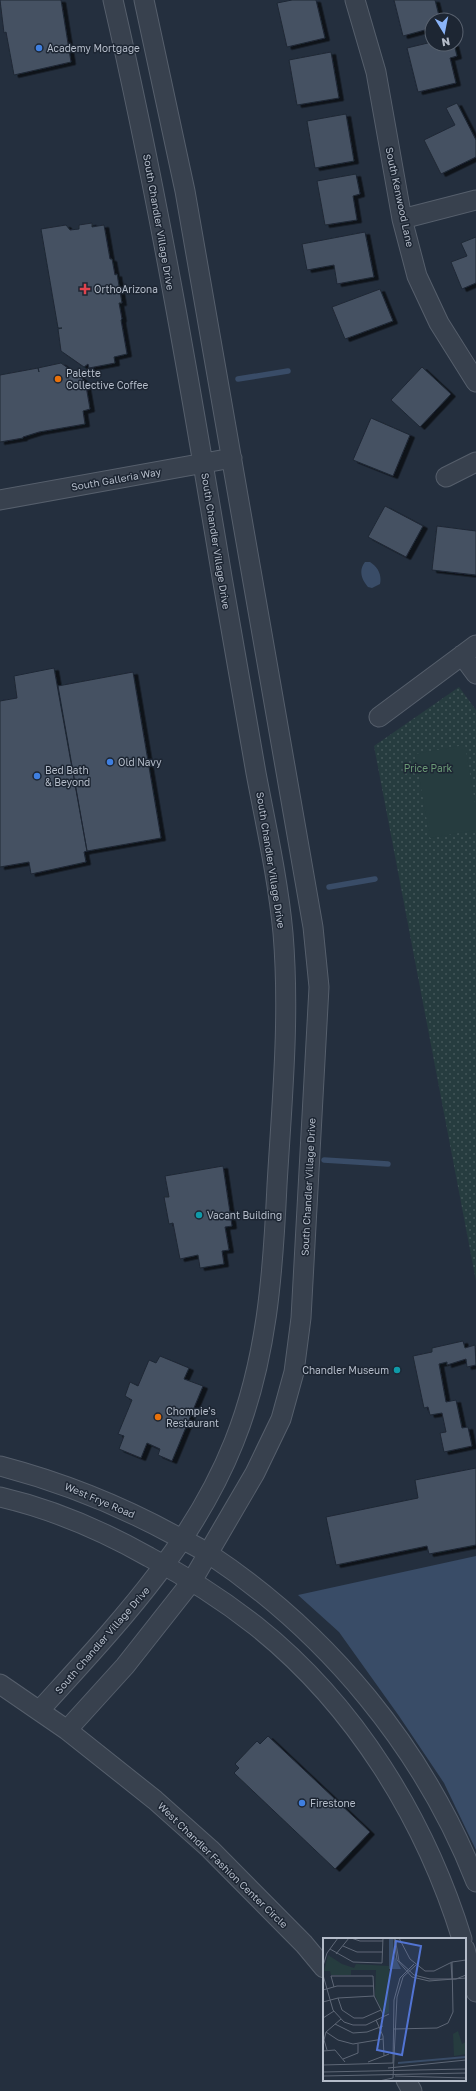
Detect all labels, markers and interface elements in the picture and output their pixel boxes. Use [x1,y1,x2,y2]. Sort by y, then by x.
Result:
north arrow [424,12,464,52]
text: N [441,35,451,49]
place label: Academy Mortgage [47,42,140,54]
marker: Academy Mortgage [34,43,44,53]
street label: South Kenwood Lane [384,146,416,248]
street label: South Chandler Village Drive [141,153,177,291]
marker: OrthoArizona [79,283,91,295]
place label: OrthoArizona [94,283,158,295]
place label: Palette Collective Coffee [66,367,149,391]
marker: Palette Collective Coffee [53,374,63,384]
street label: South Galleria Way [70,465,162,493]
street label: South Chandler Village Drive [199,472,233,610]
place label: Old Navy [118,756,162,768]
marker: Old Navy [105,757,115,767]
park label: Price Park [404,762,453,774]
place label: Bed Bath & Beyond [45,764,90,788]
marker: Bed Bath & Beyond [32,771,42,781]
street label: South Chandler Village Drive [254,791,288,929]
street label: South Chandler Village Drive [298,1118,318,1256]
place label: Vacant Building [207,1209,282,1221]
marker: Vacant Building [194,1210,204,1220]
place label: Chandler Museum [302,1364,389,1376]
marker: Chandler Museum [392,1365,402,1375]
place label: Chompie's Restaurant [166,1405,219,1429]
marker: Chompie's Restaurant [153,1412,163,1422]
street label: West Frye Road [63,1480,137,1520]
street label: South Chandler Village Drive [52,1584,152,1696]
place label: Firestone [310,1797,356,1809]
marker: Firestone [297,1798,307,1808]
street label: West Chandler Fashion Center Circle [156,1800,290,1930]
inset map [323,1938,466,2081]

